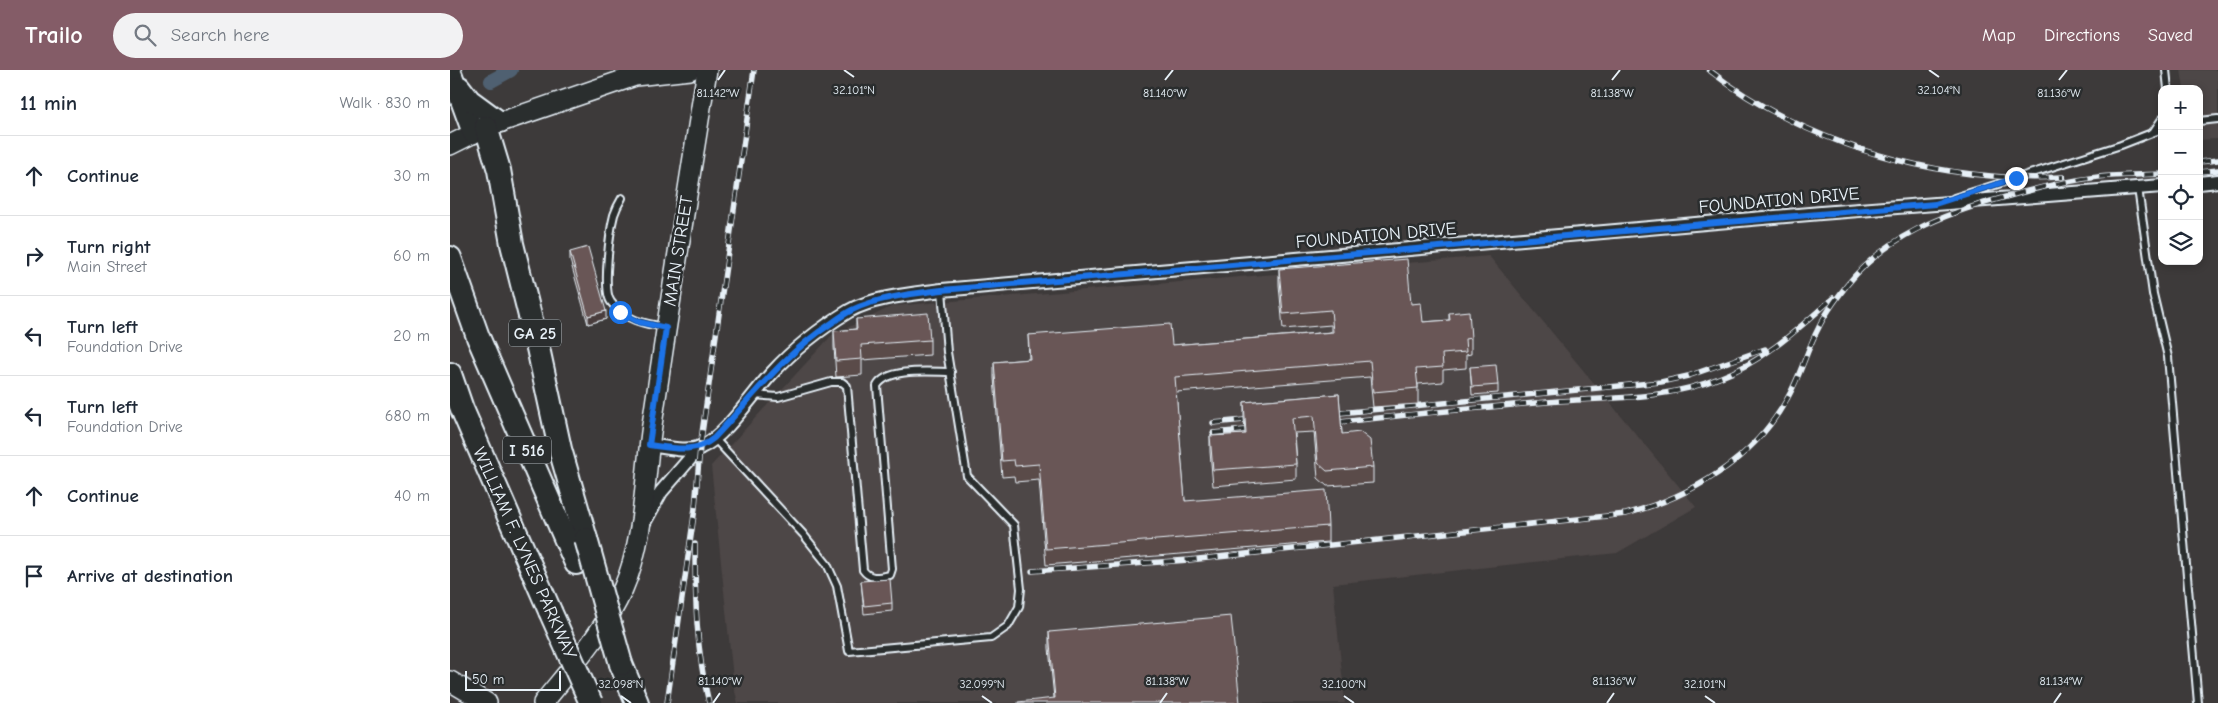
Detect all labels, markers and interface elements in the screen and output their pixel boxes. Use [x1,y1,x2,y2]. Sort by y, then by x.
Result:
search box [113,13,463,58]
text: Trailo [25,21,83,49]
icon: search [131,21,159,49]
text: Search here [171,24,270,46]
text: Map [1982,25,2016,46]
text: Directions [2044,25,2120,46]
text: Saved [2148,25,2193,46]
text: 32.101°N [833,83,875,97]
text: 32.104°N [1918,83,1960,97]
map controls [2158,85,2203,265]
button: + [2158,85,2203,130]
text: 81.142°W [697,86,740,100]
text: 81.140°W [1143,86,1188,100]
text: 81.138°W [1590,86,1634,100]
text: 81.136°W [2037,86,2081,100]
text: 11 min [20,91,77,115]
text: Walk · 830 m [340,94,430,112]
button: − [2158,130,2203,175]
icon: ahead [20,162,48,190]
text: Continue [67,165,139,187]
text: 30 m [394,167,430,185]
route end [2005,167,2028,190]
button: locate [2158,175,2203,220]
street label: FOUNDATION DRIVE [1698,183,1860,218]
street label: MAIN STREET [659,194,698,308]
street label: FOUNDATION DRIVE [1295,218,1457,253]
button: layers [2158,220,2203,265]
text: Turn right [67,236,151,258]
icon: right [20,242,48,270]
text: 60 m [393,247,430,265]
text: Main Street [67,258,147,276]
route start [609,301,632,324]
text: Turn left [67,316,138,338]
road number: GA 25 [509,320,561,346]
icon: left [20,322,48,350]
text: 20 m [393,327,430,345]
text: Foundation Drive [67,338,183,356]
text: Turn left [67,396,138,418]
icon: left [20,402,48,430]
text: 680 m [385,407,430,425]
text: Foundation Drive [67,418,183,436]
road number: I 516 [503,436,551,464]
street label: WILLIAM F. LYNES PARKWAY [468,444,581,663]
icon: ahead [20,482,48,510]
text: Continue [67,485,139,507]
text: 40 m [394,487,430,505]
icon: arrive [20,562,48,590]
text: Arrive at destination [67,565,233,587]
scale bar [465,668,561,691]
text: 50 m [472,671,504,688]
text: 81.140°W [698,674,743,688]
text: 81.138°W [1145,674,1189,688]
text: 81.136°W [1592,674,1636,688]
text: 81.134°W [2040,674,2083,688]
text: 32.098°N [599,677,643,691]
text: 32.099°N [959,677,1005,691]
text: 32.100°N [1322,677,1366,691]
text: 32.101°N [1684,677,1726,691]

